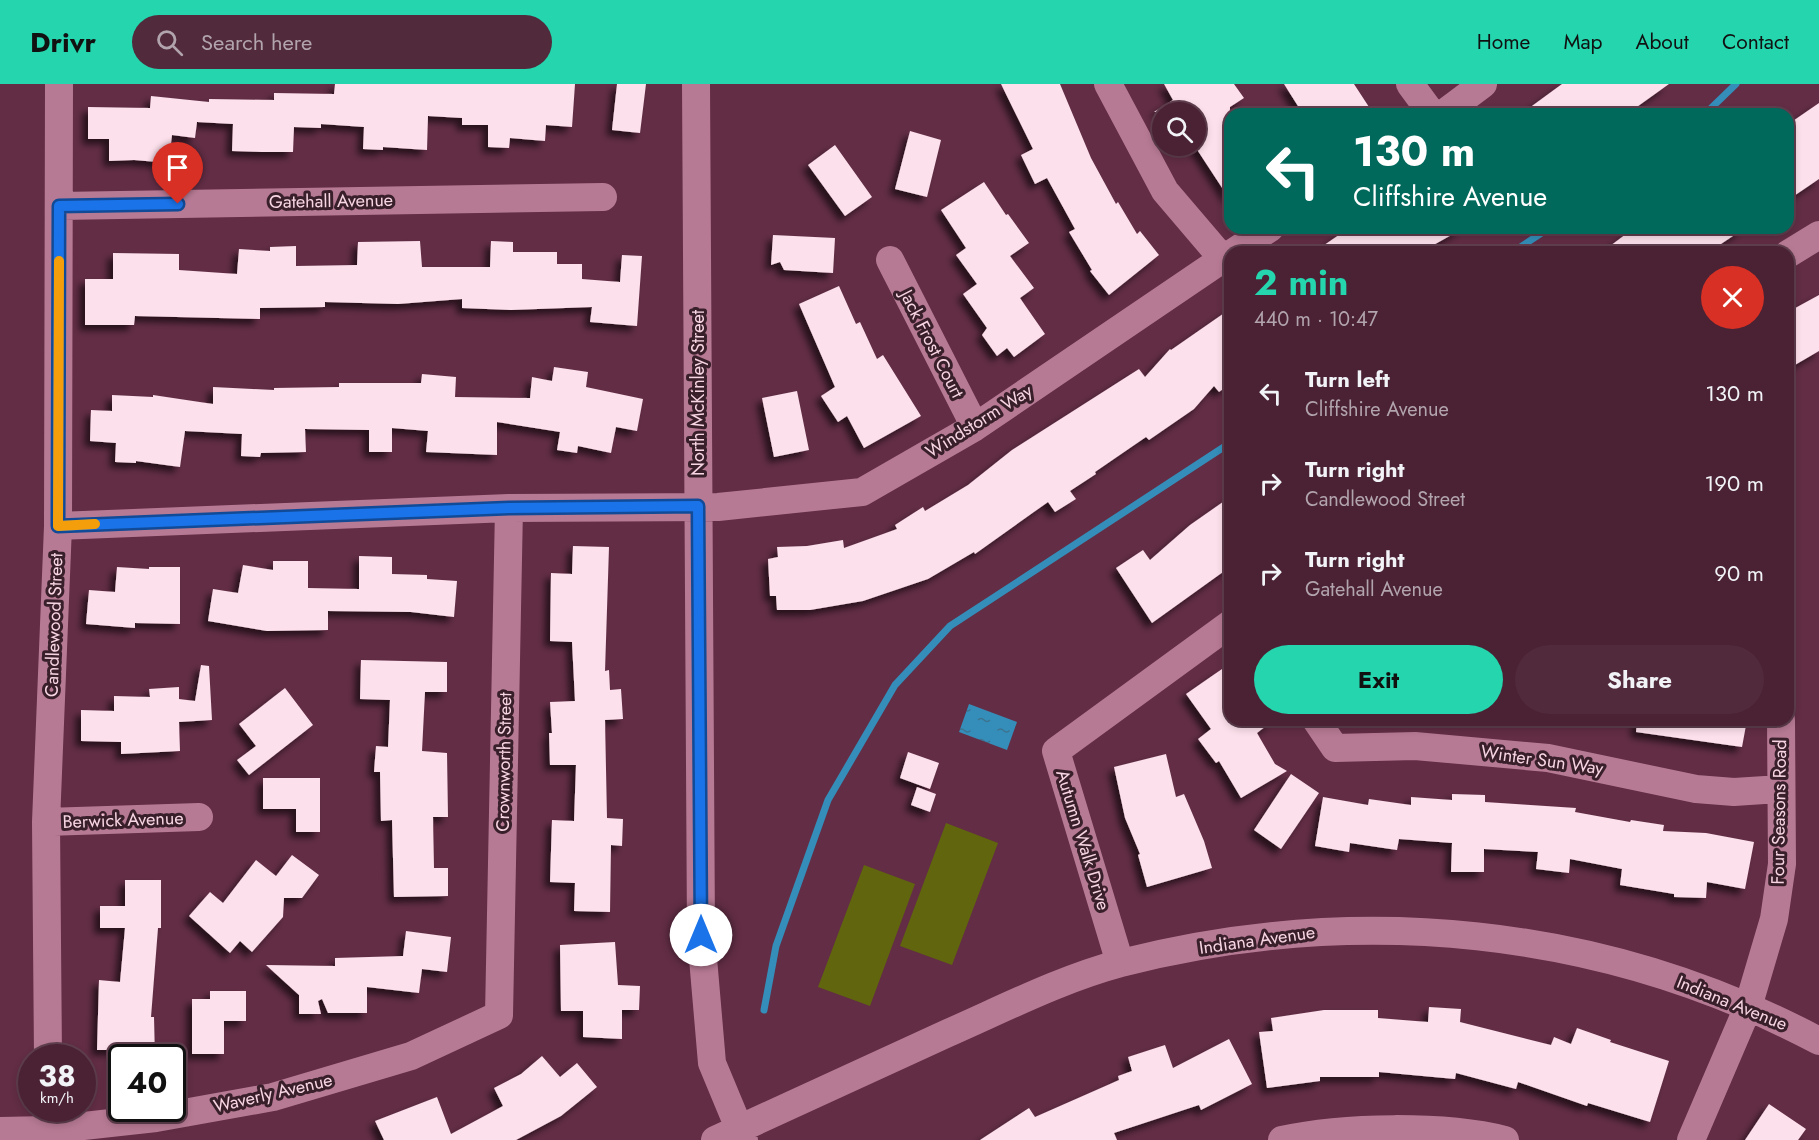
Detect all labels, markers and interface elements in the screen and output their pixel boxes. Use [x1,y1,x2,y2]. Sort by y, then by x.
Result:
search box [132,15,552,69]
text: Drivr [30,22,96,63]
icon: search [153,26,186,59]
text: Search here [201,26,312,58]
text: Home [1477,27,1530,57]
text: Map [1563,27,1603,57]
text: About [1636,27,1689,57]
text: Contact [1722,27,1789,57]
map controls [1152,102,1206,156]
button: search [1152,102,1206,156]
text: 130 m [1353,121,1475,182]
icon: left [1254,132,1332,210]
pin [152,142,203,204]
icon: arrive [161,151,194,184]
text: Cliffshire Avenue [1353,177,1547,216]
street label: Gatehall Avenue [269,187,393,215]
text: 2 min [1254,256,1349,308]
button: close [1701,266,1764,329]
street label: Jack Frost Court [893,284,971,403]
text: 440 m · 10:47 [1254,305,1378,334]
street label: North McKinley Street [685,309,711,476]
text: Turn left [1305,363,1390,395]
icon: left [1254,377,1287,410]
text: 130 m [1705,377,1764,409]
street label: Windstorm Way [920,378,1038,464]
text: Cliffshire Avenue [1305,395,1449,424]
text: Turn right [1305,453,1405,485]
icon: right [1254,467,1287,500]
text: 190 m [1704,467,1764,499]
text: Candlewood Street [1305,485,1465,514]
text: Turn right [1305,543,1405,575]
street label: Candlewood Street [38,552,70,697]
icon: right [1254,557,1287,590]
text: 90 m [1714,557,1764,589]
text: Gatehall Avenue [1305,575,1443,604]
button: Exit [1254,645,1503,714]
button: Share [1515,645,1764,714]
street label: Crownworth Street [490,691,518,832]
street label: Winter Sun Way [1479,739,1605,781]
street label: Four Seasons Road [1765,739,1793,885]
street label: Autumn Walk Drive [1049,766,1117,914]
street label: Berwick Avenue [62,805,184,835]
position arrow [669,903,733,967]
street label: Indiana Avenue [1197,919,1317,961]
street label: Indiana Avenue [1673,969,1791,1037]
speed limit sign: 40 [108,1044,186,1122]
text: 38 [38,1054,76,1097]
street label: Waverly Avenue [211,1067,335,1119]
text: km/h [40,1087,74,1109]

